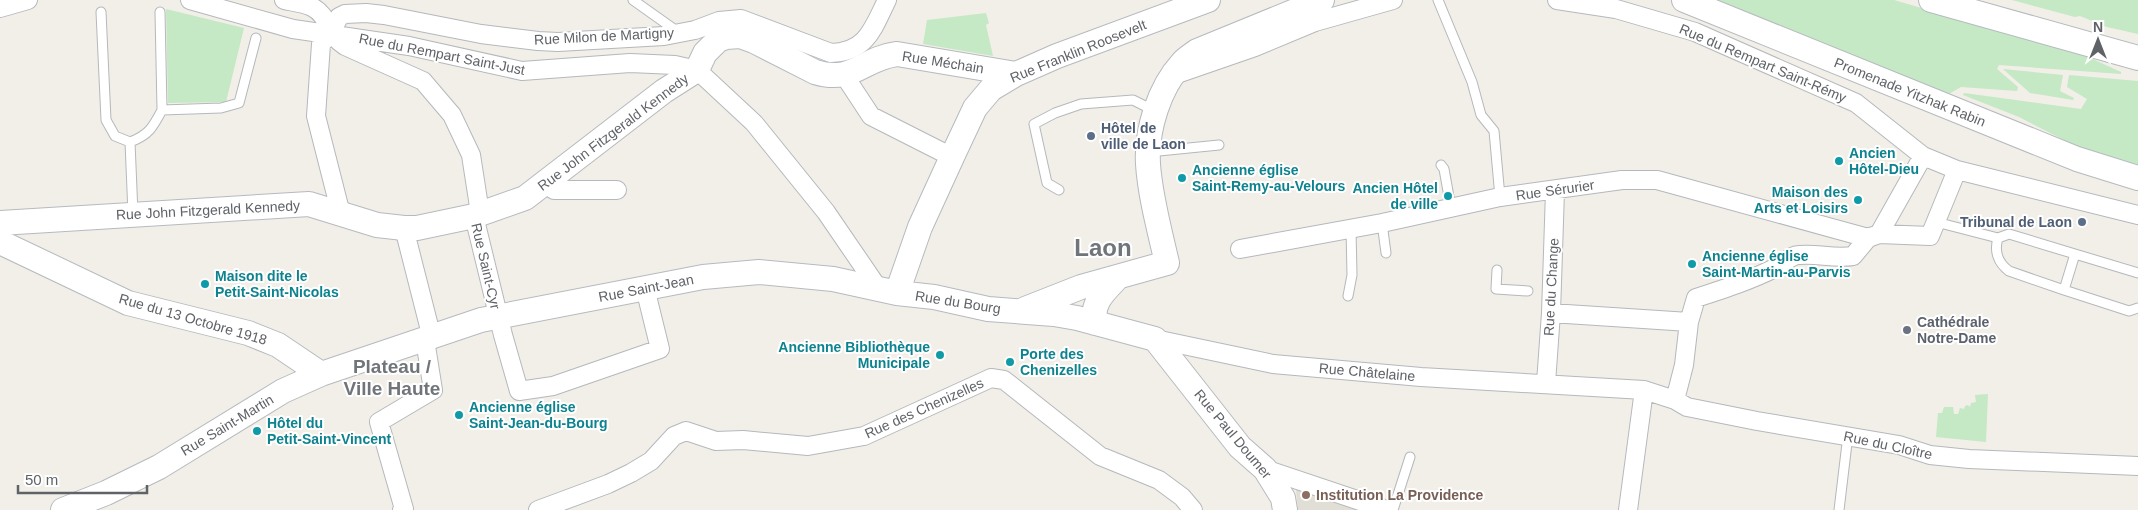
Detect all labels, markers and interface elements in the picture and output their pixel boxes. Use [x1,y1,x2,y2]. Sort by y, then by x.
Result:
north arrow [2073,15,2123,65]
street label: Rue Franklin Roosevelt [1008,16,1149,86]
text: N [2093,19,2103,35]
street label: Rue du Rempart Saint-Rémy [1677,21,1849,105]
street label: Rue Milon de Martigny [534,24,674,48]
street label: Rue du Rempart Saint-Just [358,30,527,78]
street label: Rue Méchain [901,48,985,76]
street label: Promenade Yitzhak Rabin [1832,54,1988,130]
street label: Rue John Fitzgerald Kennedy [535,70,691,194]
place label: Hôtel de ville de Laon [1101,120,1186,152]
marker: Hôtel de ville de Laon [1085,130,1097,142]
place label: Ancien Hôtel-Dieu [1849,145,1919,177]
marker: Ancien Hôtel-Dieu [1833,155,1845,167]
place label: Ancienne église Saint-Remy-au-Velours [1192,162,1345,194]
marker: Ancienne église Saint-Remy-au-Velours [1176,172,1188,184]
street label: Rue Sérurier [1515,177,1596,203]
place label: Ancien Hôtel de ville [1352,180,1438,212]
place label: Maison des Arts et Loisirs [1754,184,1848,216]
marker: Ancien Hôtel de ville [1442,190,1454,202]
marker: Maison des Arts et Loisirs [1852,194,1864,206]
street label: Rue John Fitzgerald Kennedy [115,197,301,223]
place label: Tribunal de Laon [1960,214,2072,230]
marker: Tribunal de Laon [2076,216,2088,228]
street label: Rue Saint-Cyr [468,221,504,311]
district label: Laon [1074,234,1132,261]
street label: Rue du Change [1540,237,1562,336]
place label: Ancienne église Saint-Martin-au-Parvis [1702,248,1851,280]
marker: Ancienne église Saint-Martin-au-Parvis [1686,258,1698,270]
place label: Maison dite le Petit-Saint-Nicolas [215,268,339,300]
street label: Rue Saint-Jean [597,271,695,305]
marker: Maison dite le Petit-Saint-Nicolas [199,278,211,290]
street label: Rue du Bourg [914,287,1002,317]
street label: Rue du 13 Octobre 1918 [117,290,269,348]
place label: Cathédrale Notre-Dame [1917,314,1997,346]
marker: Cathédrale Notre-Dame [1901,324,1913,336]
place label: Ancienne Bibliothèque Municipale [778,339,930,371]
place label: Porte des Chenizelles [1020,346,1097,378]
marker: Ancienne Bibliothèque Municipale [934,349,946,361]
district label: Plateau / Ville Haute [344,356,440,399]
marker: Porte des Chenizelles [1004,356,1016,368]
street label: Rue Châtelaine [1318,360,1416,384]
street label: Rue des Chenizelles [862,375,986,441]
street label: Rue Paul Doumer [1191,386,1275,482]
street label: Rue Saint-Martin [178,391,276,459]
place label: Ancienne église Saint-Jean-du-Bourg [469,399,607,431]
marker: Ancienne église Saint-Jean-du-Bourg [453,409,465,421]
place label: Hôtel du Petit-Saint-Vincent [267,415,392,447]
marker: Hôtel du Petit-Saint-Vincent [251,425,263,437]
street label: Rue du Cloître [1842,428,1934,462]
scale bar [18,462,146,494]
text: 50 m [25,471,58,488]
place label: Institution La Providence [1316,487,1483,503]
marker: Institution La Providence [1300,489,1312,501]

